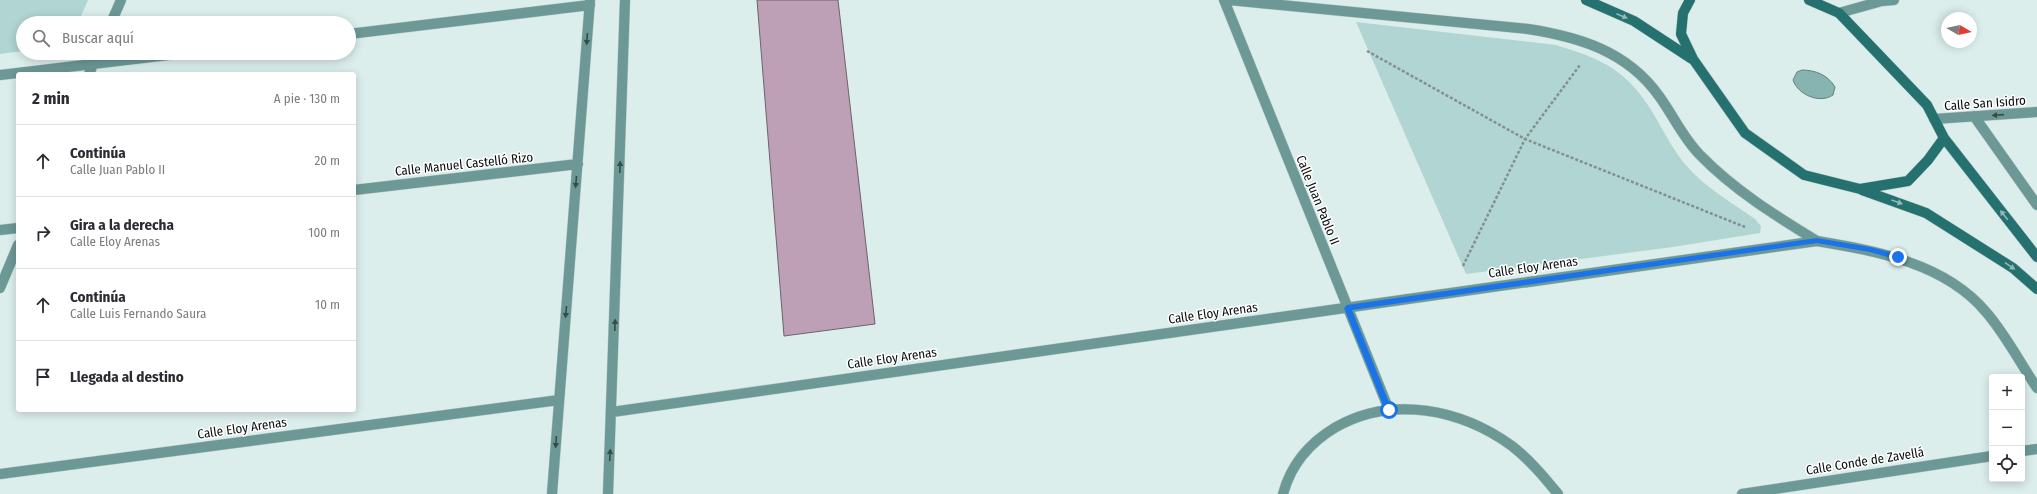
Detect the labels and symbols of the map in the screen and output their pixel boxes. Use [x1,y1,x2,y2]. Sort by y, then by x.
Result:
north arrow [1941,12,1977,48]
one-way arrow [1616,13,1628,19]
one-way arrow [584,33,591,45]
street label: Calle San Isidro [1944,93,2027,113]
one-way arrow [1992,111,2004,118]
street label: Calle Manuel Castelló Rizo [394,149,534,179]
street label: Calle Juan Pablo II [1293,153,1343,247]
one-way arrow [617,160,623,173]
one-way arrow [573,176,580,188]
one-way arrow [1892,200,1904,206]
one-way arrow [2000,209,2009,220]
route end [1889,248,1907,266]
street label: Calle Eloy Arenas [1487,253,1579,281]
one-way arrow [2004,262,2015,270]
street label: Calle Eloy Arenas [1167,299,1259,327]
one-way arrow [562,306,569,318]
one-way arrow [612,318,618,331]
street label: Calle Eloy Arenas [846,344,938,372]
route start [1380,401,1398,419]
street label: Calle Eloy Arenas [196,414,288,442]
one-way arrow [552,436,559,448]
street label: Calle Conde de Zavellá [1805,444,1925,478]
one-way arrow [607,448,613,461]

